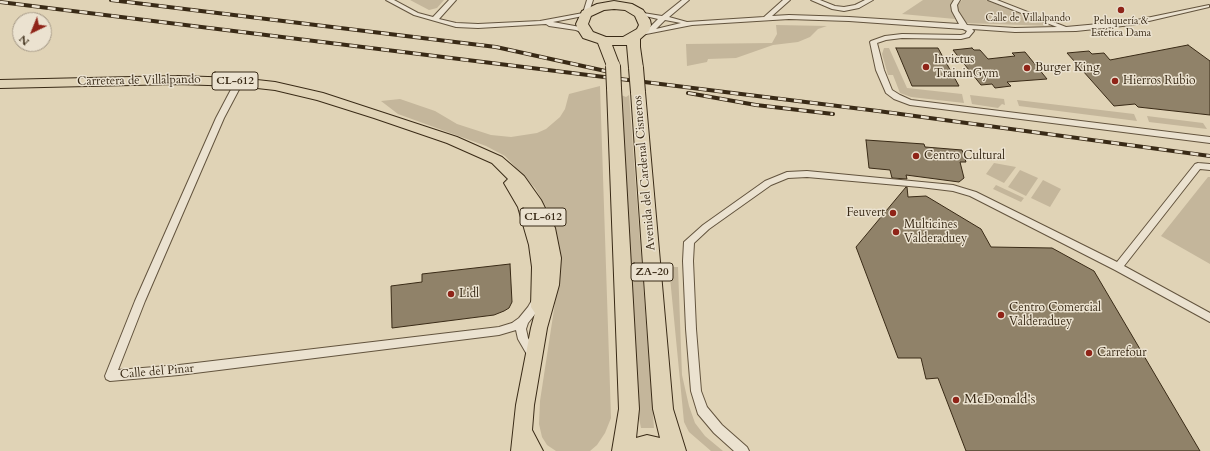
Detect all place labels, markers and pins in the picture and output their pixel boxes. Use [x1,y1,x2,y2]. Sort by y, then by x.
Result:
marker: Peluquería & Estética Dama [1116,5,1126,15]
place label: Peluquería & Estética Dama [1091,16,1151,40]
place label: Invictus TraininGym [934,53,999,81]
place label: Burger King [1035,61,1100,75]
marker: Invictus TraininGym [921,62,931,72]
marker: Burger King [1022,63,1032,73]
place label: Hierros Rubio [1123,74,1196,88]
marker: Hierros Rubio [1110,76,1120,86]
place label: Centro Cultural [924,149,1005,163]
marker: Centro Cultural [911,151,921,161]
place label: Feuvert [846,206,885,220]
marker: Feuvert [888,208,898,218]
place label: Multicines Valderaduey [904,218,967,246]
marker: Multicines Valderaduey [891,227,901,237]
place label: Lidl [459,287,479,301]
marker: Lidl [446,289,456,299]
place label: Centro Comercial Valderaduey [1009,301,1101,329]
marker: Centro Comercial Valderaduey [996,310,1006,320]
place label: Carrefour [1097,346,1147,360]
marker: Carrefour [1084,348,1094,358]
place label: McDonald's [964,392,1035,408]
marker: McDonald's [951,395,961,405]

